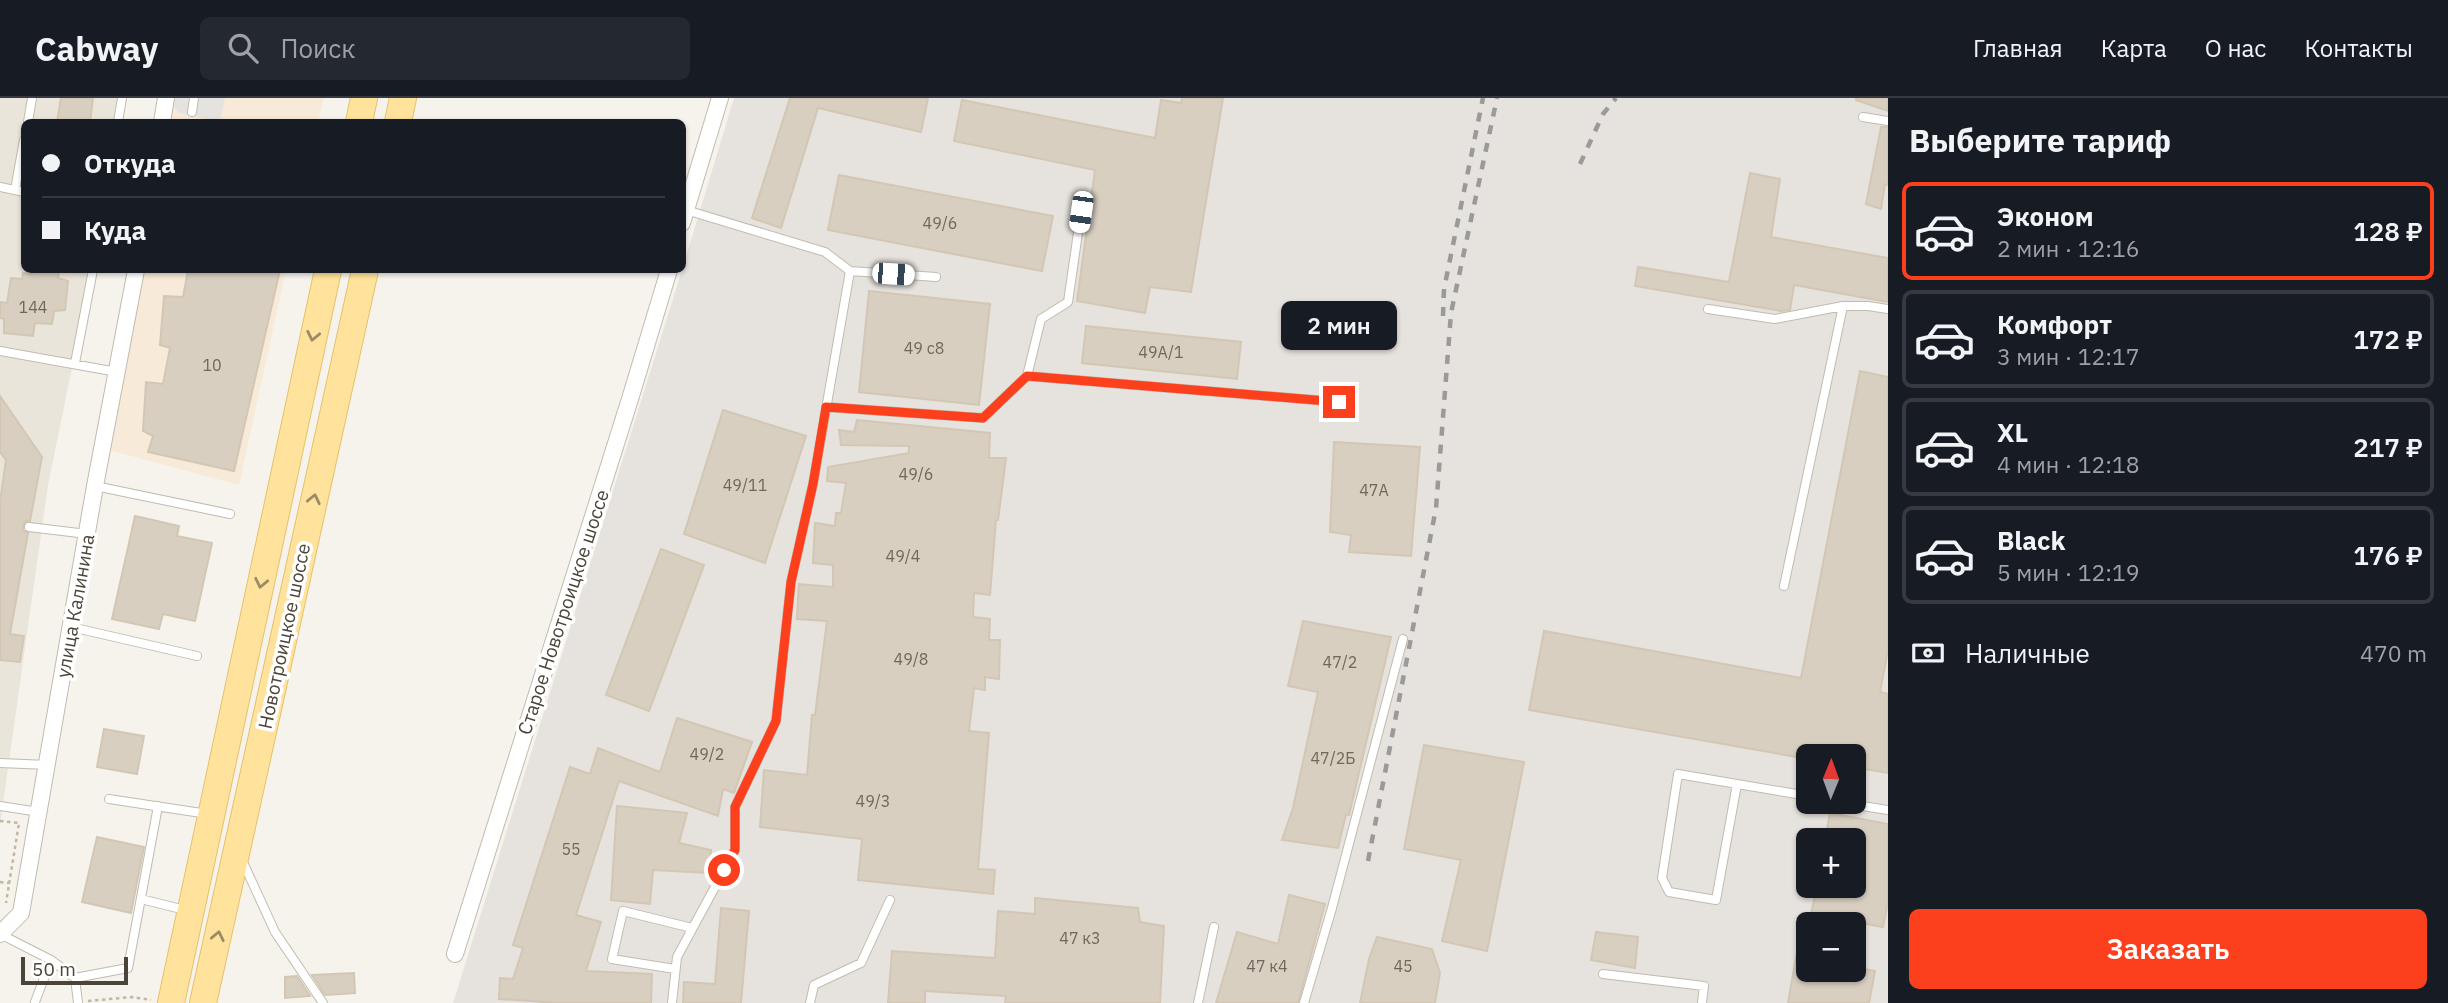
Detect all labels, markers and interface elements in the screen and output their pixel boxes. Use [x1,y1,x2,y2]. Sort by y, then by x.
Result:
search box [200,17,690,80]
text: Cabway [35,27,158,70]
icon: search [224,29,262,67]
text: Поиск [280,31,356,65]
text: Главная [1973,32,2063,64]
text: Карта [2101,32,2167,64]
text: О нас [2205,32,2266,64]
text: Контакты [2304,32,2413,64]
text: Выберите тариф [1909,119,2171,161]
text: Откуда [84,146,176,180]
car [1068,190,1095,234]
text: Эконом [1997,199,2094,233]
icon: car [1913,200,1976,263]
text: Куда [84,213,146,247]
house number: 49/6 [923,213,957,233]
text: 128 ₽ [2353,214,2423,248]
text: 2 мин · 12:16 [1997,233,2140,263]
car [872,262,915,286]
house number: 144 [19,297,47,317]
callout: 2 мин [1281,300,1397,350]
text: Комфорт [1997,307,2112,341]
icon: car [1913,308,1976,371]
text: 2 мин [1307,310,1371,340]
text: 172 ₽ [2353,322,2423,356]
one-way arrow [307,330,322,342]
house number: 49 с8 [904,338,944,358]
text: 3 мин · 12:17 [1997,341,2140,371]
house number: 49А/1 [1138,342,1184,362]
house number: 10 [202,355,222,375]
route end [1323,386,1355,418]
text: XL [1997,415,2028,449]
icon: car [1913,416,1976,479]
text: 217 ₽ [2353,430,2423,464]
text: 4 мин · 12:18 [1997,449,2140,479]
house number: 49/6 [899,464,933,484]
house number: 49/11 [723,475,767,495]
house number: 47А [1359,480,1389,500]
street label: Старое Новотроицкое шоссе [512,486,614,738]
one-way arrow [306,493,321,505]
text: Black [1997,523,2065,557]
icon: car [1913,524,1976,587]
street label: улица Калинина [51,532,99,680]
text: 176 ₽ [2353,538,2423,572]
street label: Новотроицкое шоссе [253,541,315,731]
house number: 49/4 [886,546,920,566]
text: 5 мин · 12:19 [1997,557,2140,587]
one-way arrow [254,577,269,589]
icon: cash [1909,634,1947,672]
text: Наличные [1965,636,2090,670]
text: 470 m [2360,638,2427,668]
house number: 49/8 [894,649,928,669]
house number: 47/2 [1323,652,1357,672]
house number: 49/2 [690,744,724,764]
north arrow [1796,744,1866,814]
map controls [1796,744,1866,982]
house number: 47/2Б [1310,748,1356,768]
house number: 49/3 [856,791,890,811]
button: + [1796,828,1866,898]
house number: 55 [561,839,581,859]
route start [708,854,740,886]
button: Заказать [1909,909,2427,989]
button: − [1796,912,1866,982]
house number: 47 к3 [1059,928,1101,948]
one-way arrow [210,930,224,942]
scale bar [21,954,128,986]
house number: 47 к4 [1246,956,1288,976]
house number: 45 [1393,956,1413,976]
text: 50 m [32,957,76,981]

